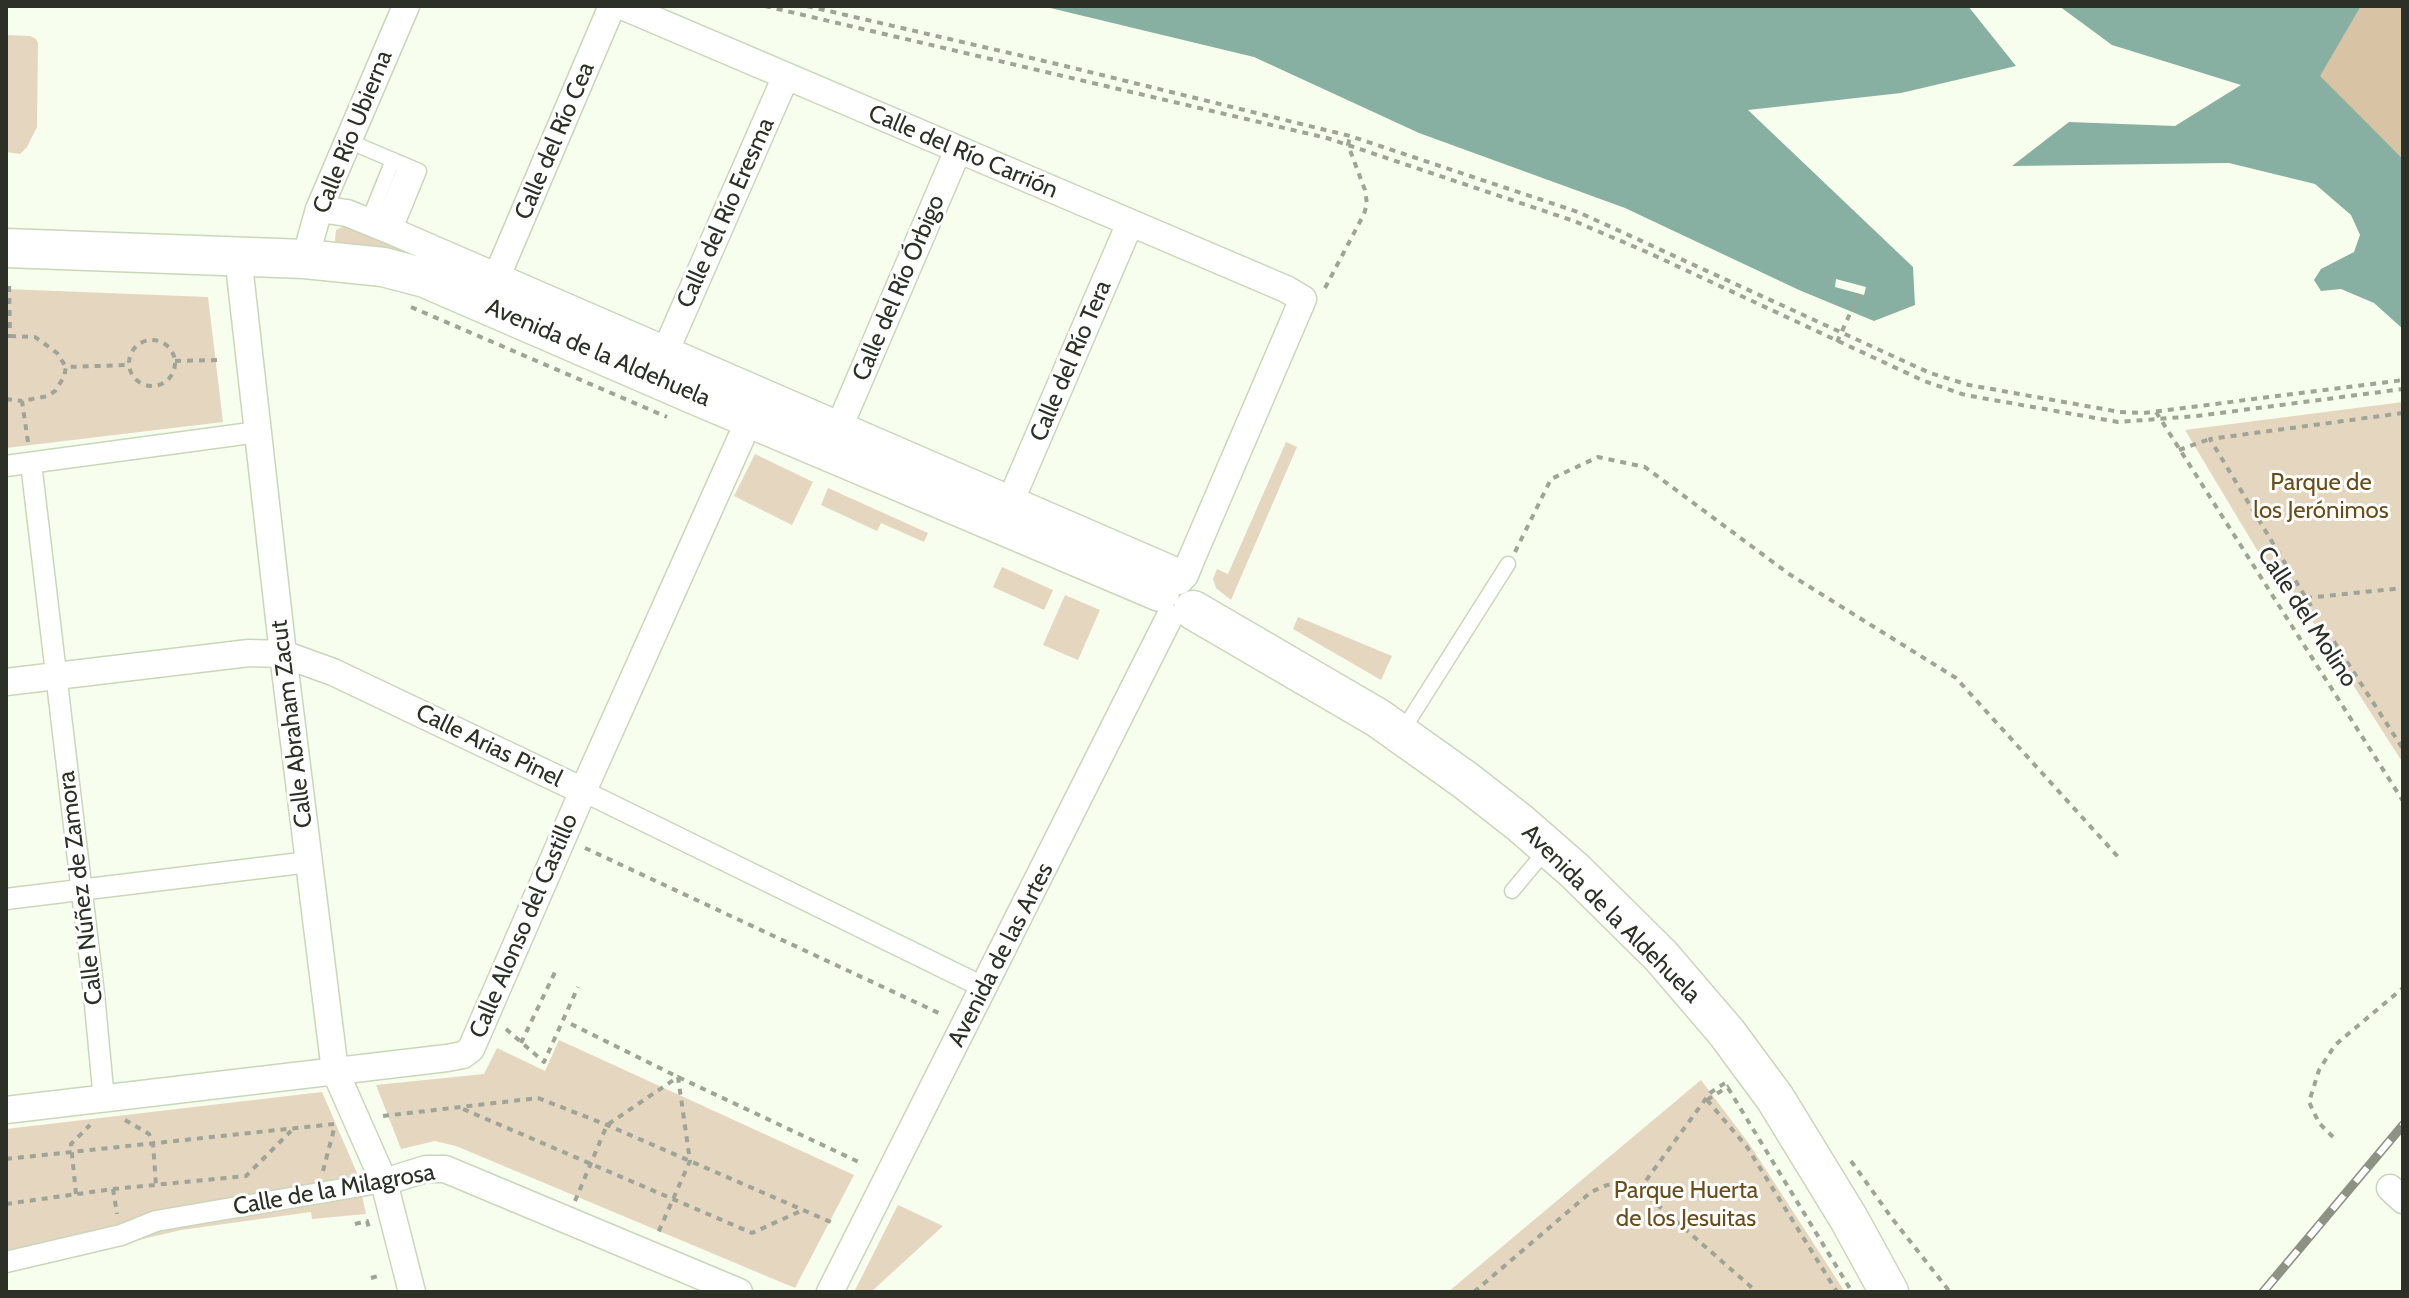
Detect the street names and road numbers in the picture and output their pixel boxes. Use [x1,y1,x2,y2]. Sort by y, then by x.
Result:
street label: Calle Río Ubierna [307,46,399,218]
street label: Calle del Río Cea [509,58,601,224]
street label: Calle del Río Carrión [864,99,1062,205]
street label: Calle del Río Eresma [671,114,781,312]
street label: Calle del Río Órbigo [847,191,951,385]
street label: Calle del Río Tera [1024,276,1118,446]
street label: Avenida de la Aldehuela [481,293,715,413]
street label: Calle del Molino [2251,541,2363,693]
street label: Calle Abraham Zacut [265,618,319,830]
street label: Calle Arias Pinel [411,698,567,794]
street label: Calle Núñez de Zamora [52,769,110,1007]
street label: Calle Alonso del Castillo [464,809,584,1043]
street label: Avenida de la Aldehuela [1516,819,1706,1009]
street label: Avenida de las Artes [942,858,1060,1052]
street label: Calle de la Milagrosa [231,1158,437,1222]

